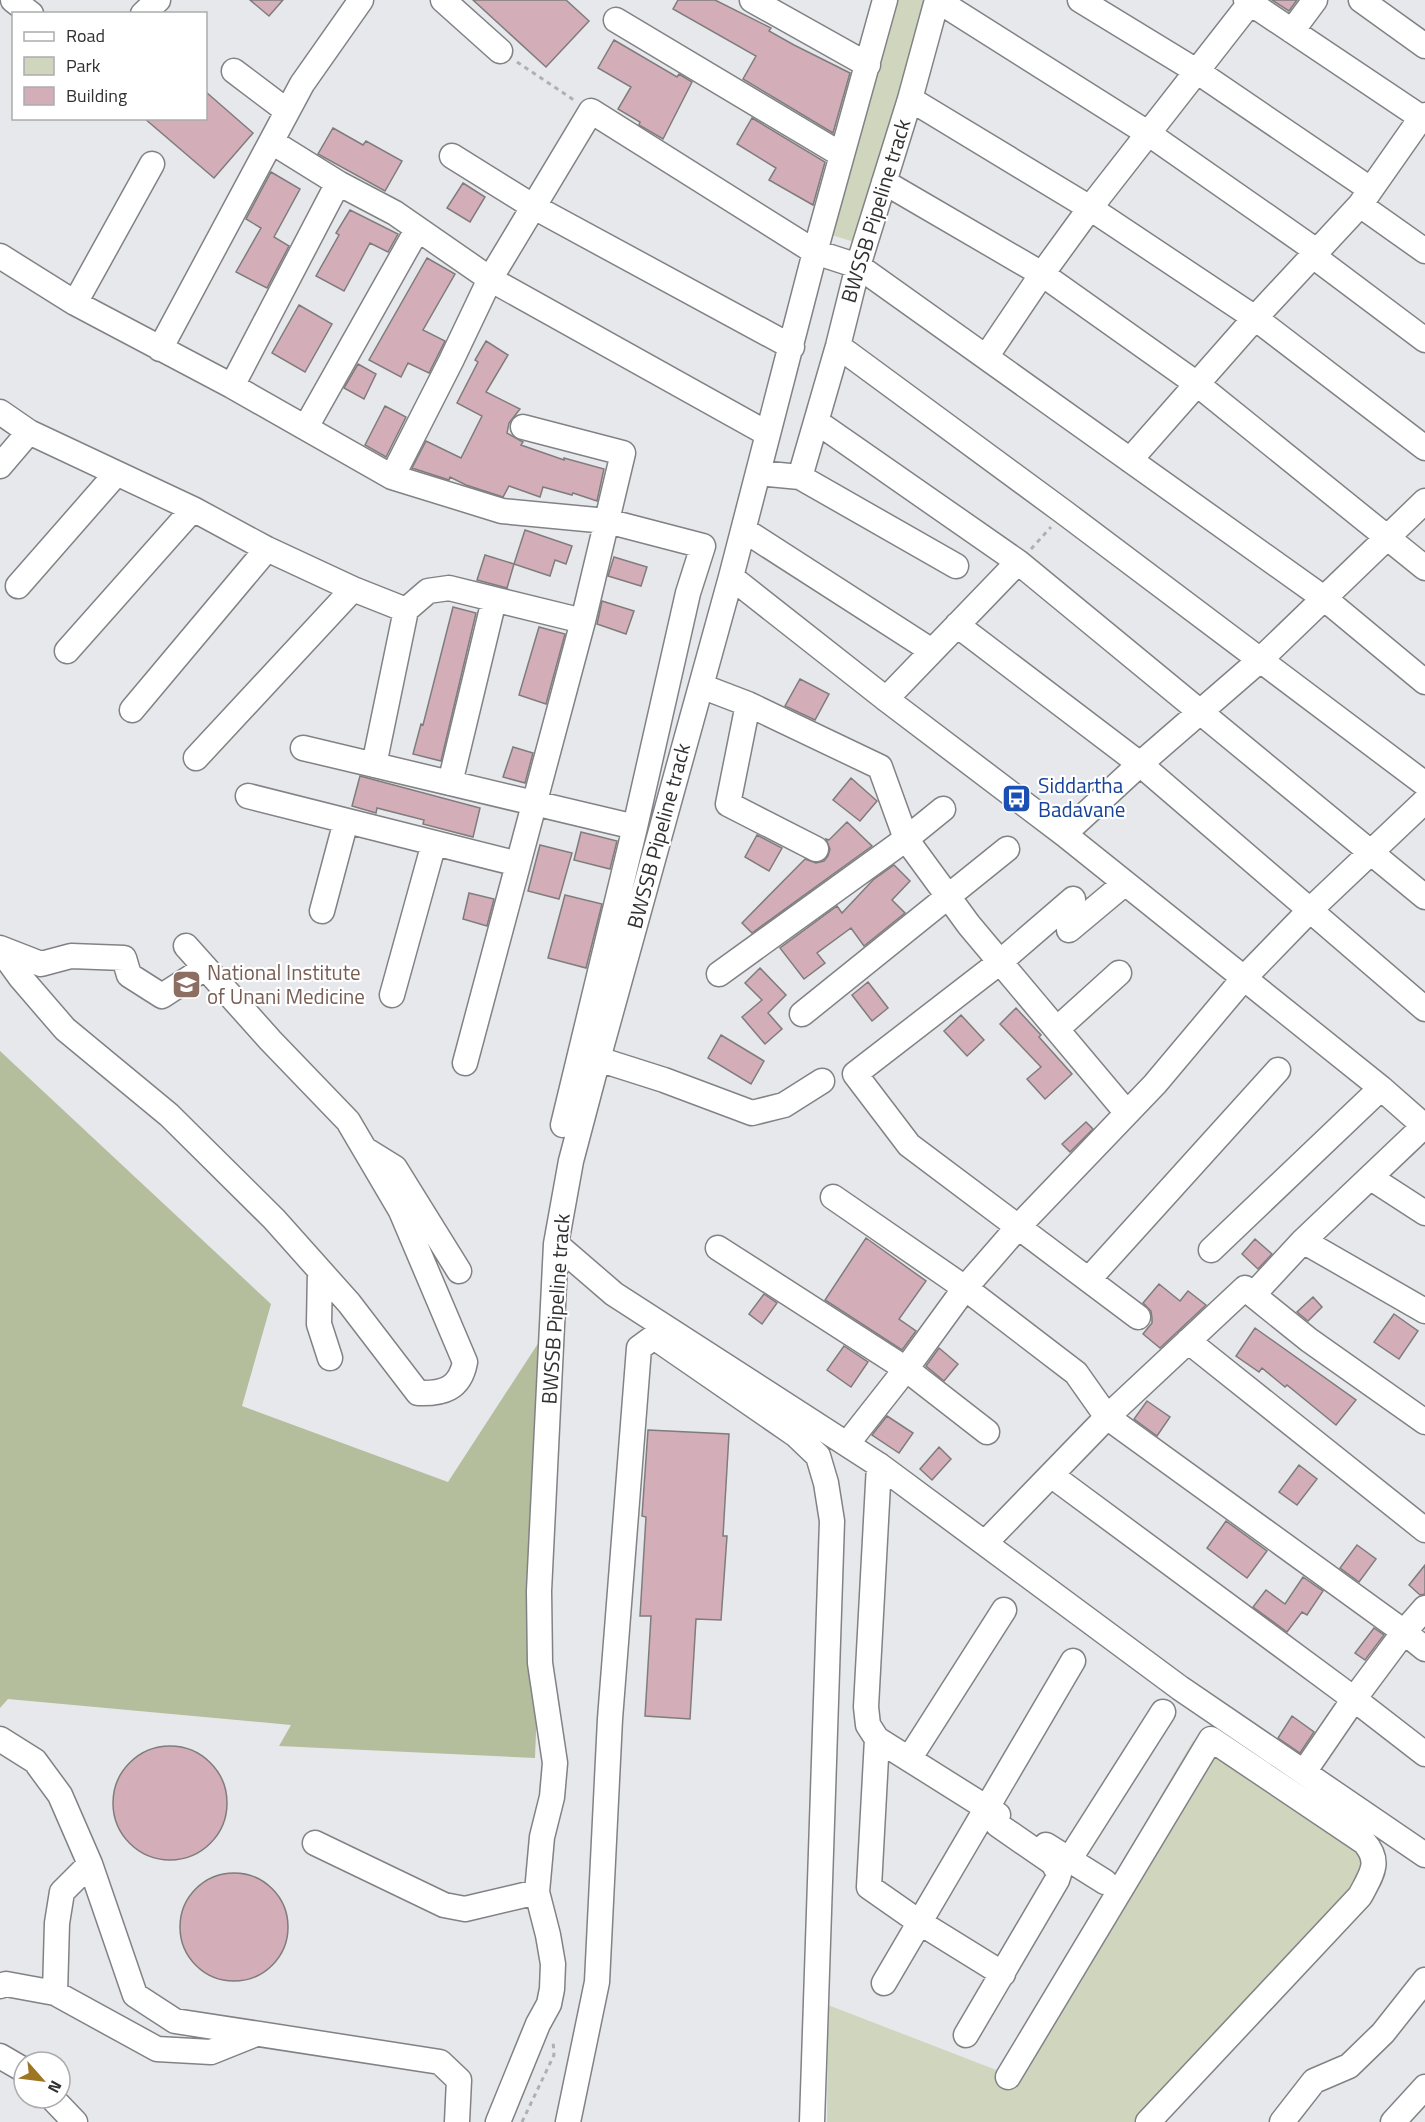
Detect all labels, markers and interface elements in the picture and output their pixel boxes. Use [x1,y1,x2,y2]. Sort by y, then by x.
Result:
legend [12,12,207,120]
text: Road [66,22,105,49]
text: Park [66,52,101,79]
text: Building [66,82,127,109]
street label: BWSSB Pipeline track [832,115,918,307]
street label: BWSSB Pipeline track [618,739,698,932]
place label: Siddartha Badavane [1038,769,1125,825]
bus stop icon: Siddartha Badavane [1001,782,1033,814]
place label: National Institute of Unani Medicine [207,956,365,1012]
school or university icon: National Institute of Unani Medicine [170,969,202,1001]
street label: BWSSB Pipeline track [532,1213,578,1405]
north arrow [12,2050,72,2110]
text: N [42,2077,68,2098]

